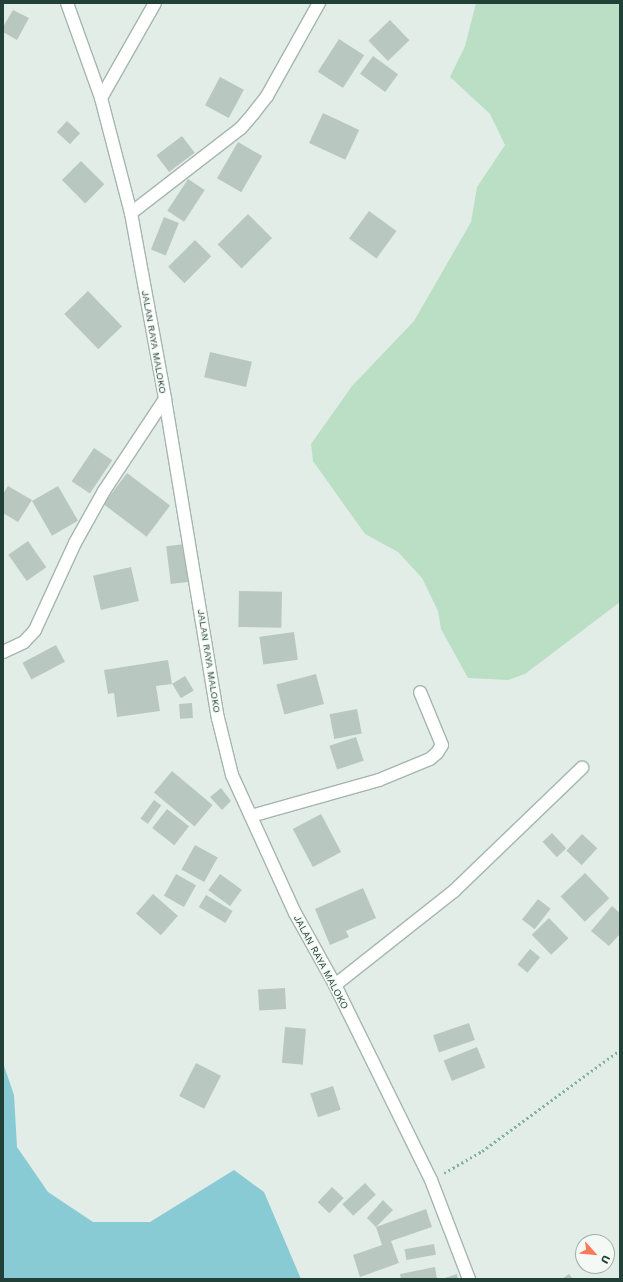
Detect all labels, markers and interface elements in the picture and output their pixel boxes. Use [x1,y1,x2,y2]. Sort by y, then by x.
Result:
street label: JALAN RAYA MALOKO [139,289,169,395]
street label: JALAN RAYA MALOKO [195,608,223,714]
street label: JALAN RAYA MALOKO [291,913,351,1011]
north arrow [575,1234,615,1274]
text: U [598,1253,613,1266]

